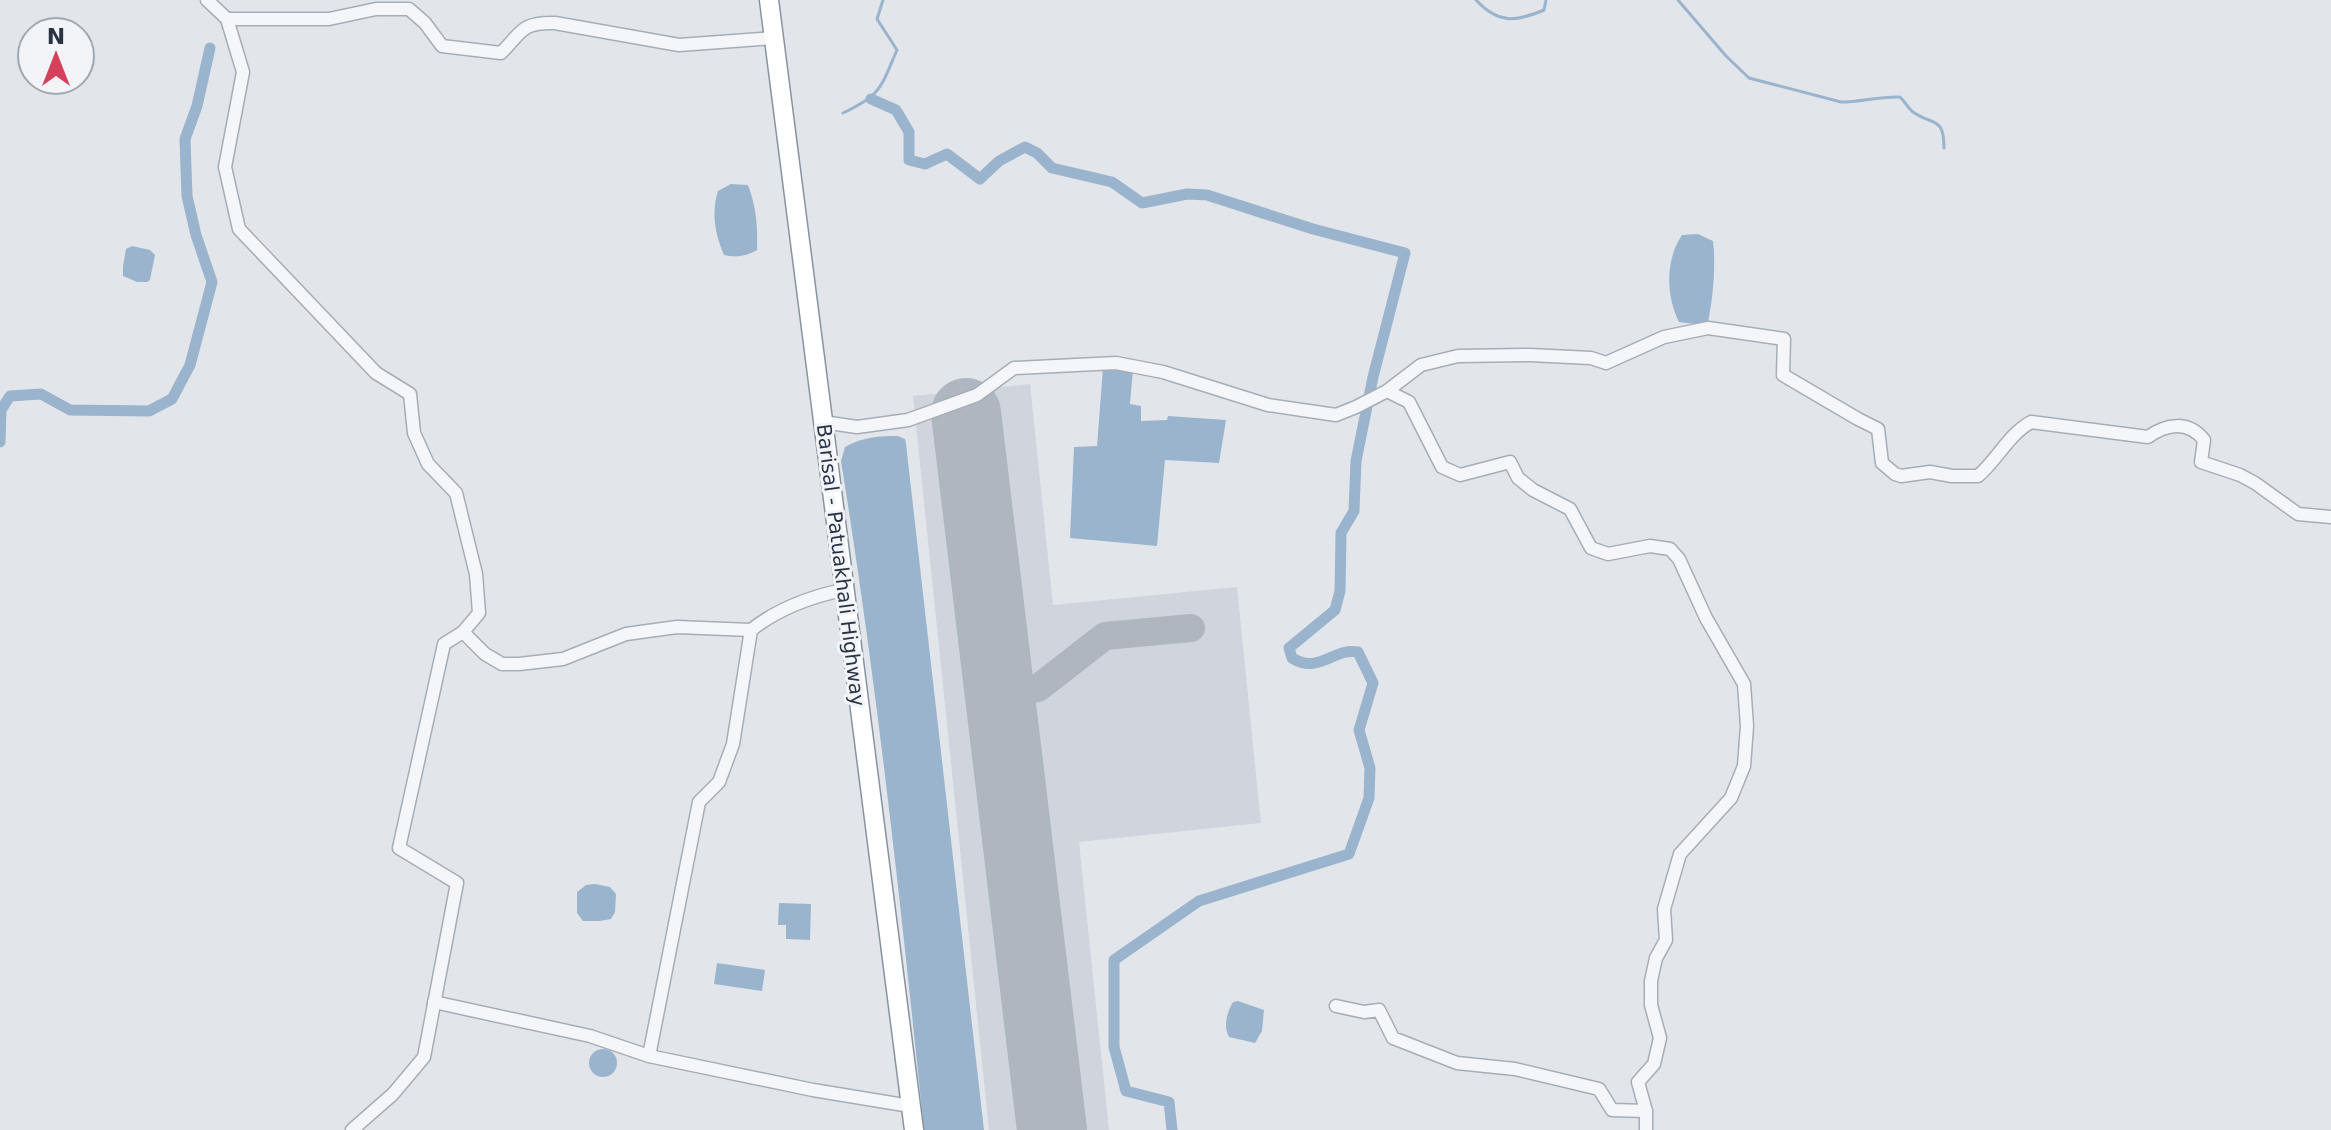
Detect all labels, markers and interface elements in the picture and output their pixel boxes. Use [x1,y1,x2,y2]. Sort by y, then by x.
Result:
north arrow [16,16,96,96]
text: N [47,24,65,49]
street label: Barisal - Patuakhali Highway [812,422,870,708]

